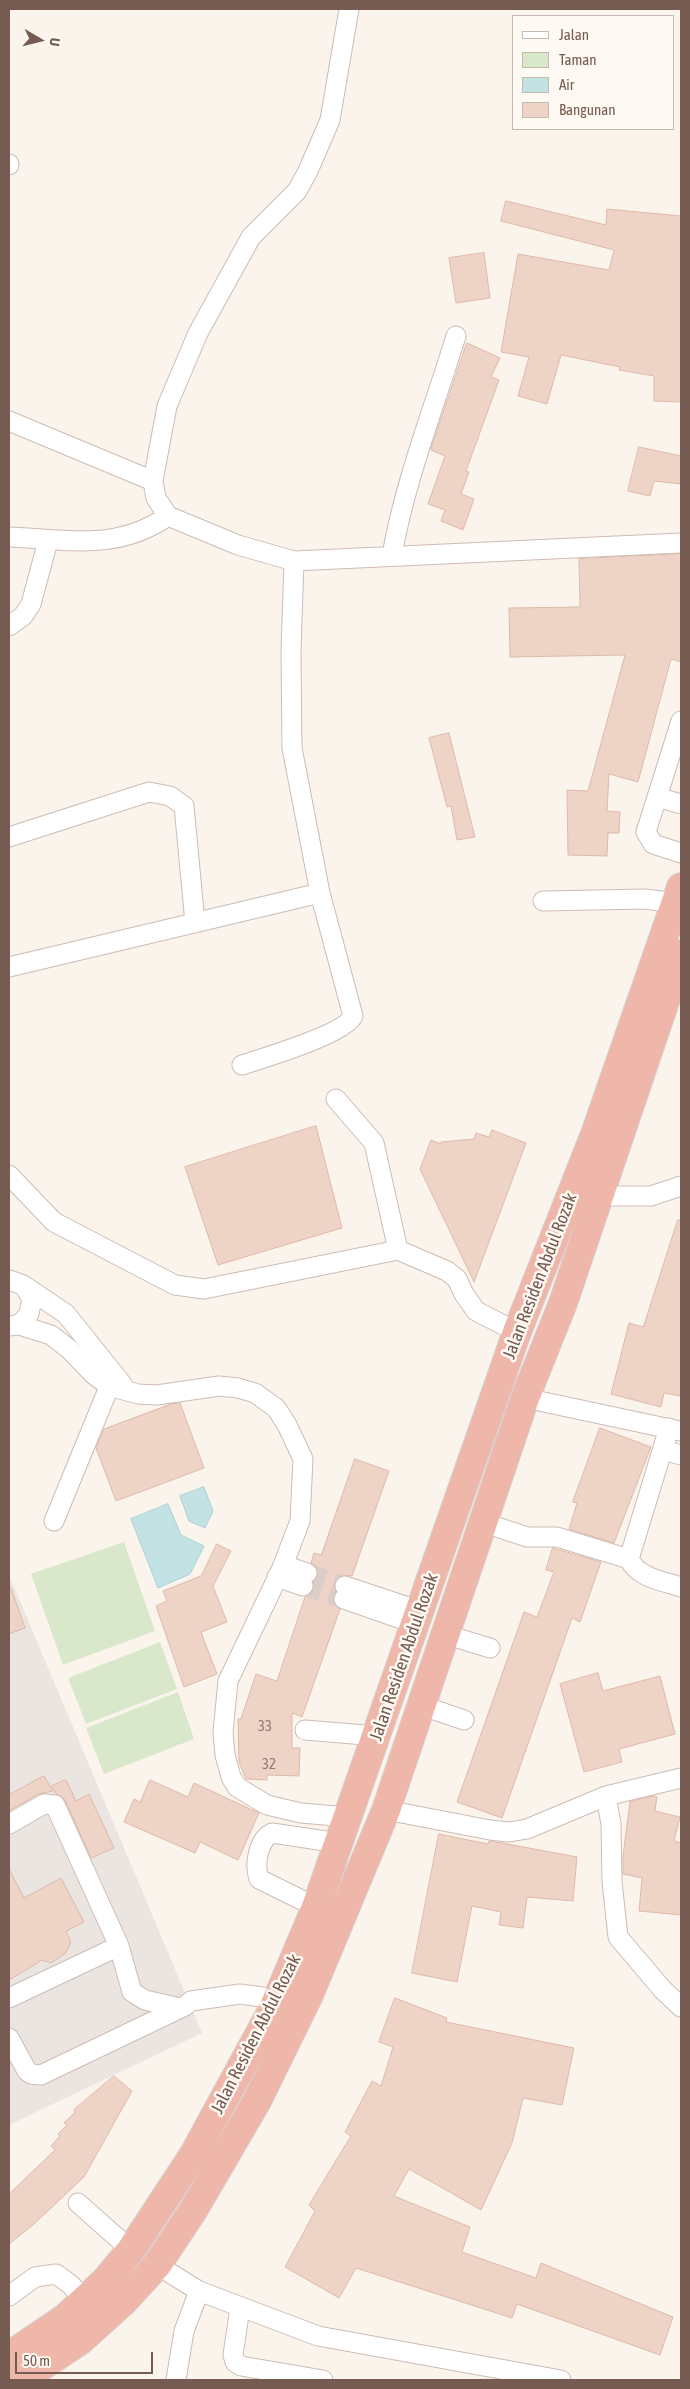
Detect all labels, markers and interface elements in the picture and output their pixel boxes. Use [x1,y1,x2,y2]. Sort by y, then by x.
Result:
north arrow [15,15,65,65]
legend [512,15,675,130]
text: Jalan [559,26,589,43]
text: U [46,37,63,47]
text: Taman [559,51,597,68]
text: Air [559,76,574,93]
text: Bangunan [559,101,616,118]
street label: Jalan Residen Abdul Rozak [498,1190,582,1362]
street label: Jalan Residen Abdul Rozak [365,1570,443,1744]
house number: 33 [258,1717,272,1735]
house number: 32 [262,1755,276,1773]
street label: Jalan Residen Abdul Rozak [206,1951,306,2117]
scale bar [18,2342,155,2374]
text: 50 m [23,2352,50,2369]

